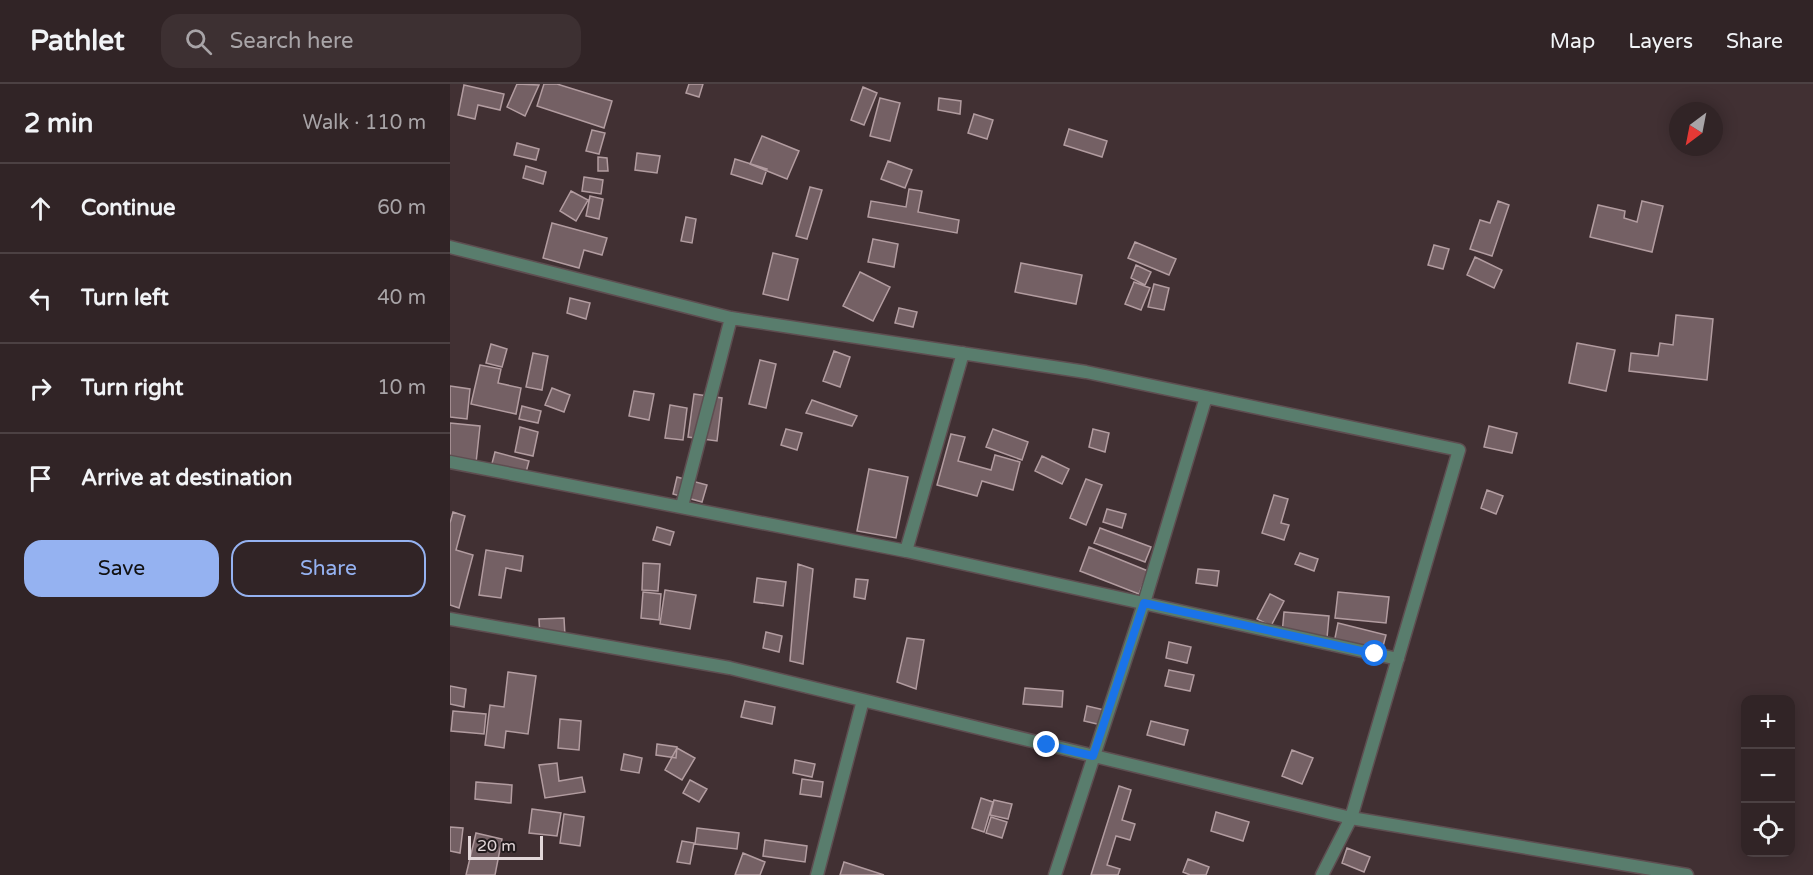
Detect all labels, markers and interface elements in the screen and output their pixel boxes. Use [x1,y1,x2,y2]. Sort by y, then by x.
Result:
search box [161,14,581,68]
text: Pathlet [30,24,125,58]
icon: search [182,25,215,58]
text: Search here [230,28,353,54]
text: Map [1550,29,1595,54]
text: Layers [1628,29,1693,54]
text: Share [1726,29,1783,54]
north arrow [1669,102,1723,156]
text: 2 min [24,108,93,139]
text: Walk · 110 m [303,111,426,135]
icon: ahead [24,192,57,225]
text: Continue [81,195,176,221]
text: 60 m [377,196,426,220]
icon: left [24,282,57,315]
text: Turn left [81,285,169,311]
text: 40 m [377,286,426,310]
icon: right [24,372,57,405]
text: Turn right [81,375,183,401]
text: 10 m [377,376,426,400]
icon: arrive [24,462,57,495]
text: Arrive at destination [81,465,292,491]
button: Save [24,540,219,597]
button: Share [231,540,426,597]
route start [1361,640,1387,666]
map controls [1741,695,1795,857]
button: + [1741,695,1795,749]
route end [1033,731,1059,757]
button: − [1741,749,1795,803]
button: locate [1741,803,1795,857]
scale bar [468,833,543,860]
text: 20 m [477,836,516,856]

